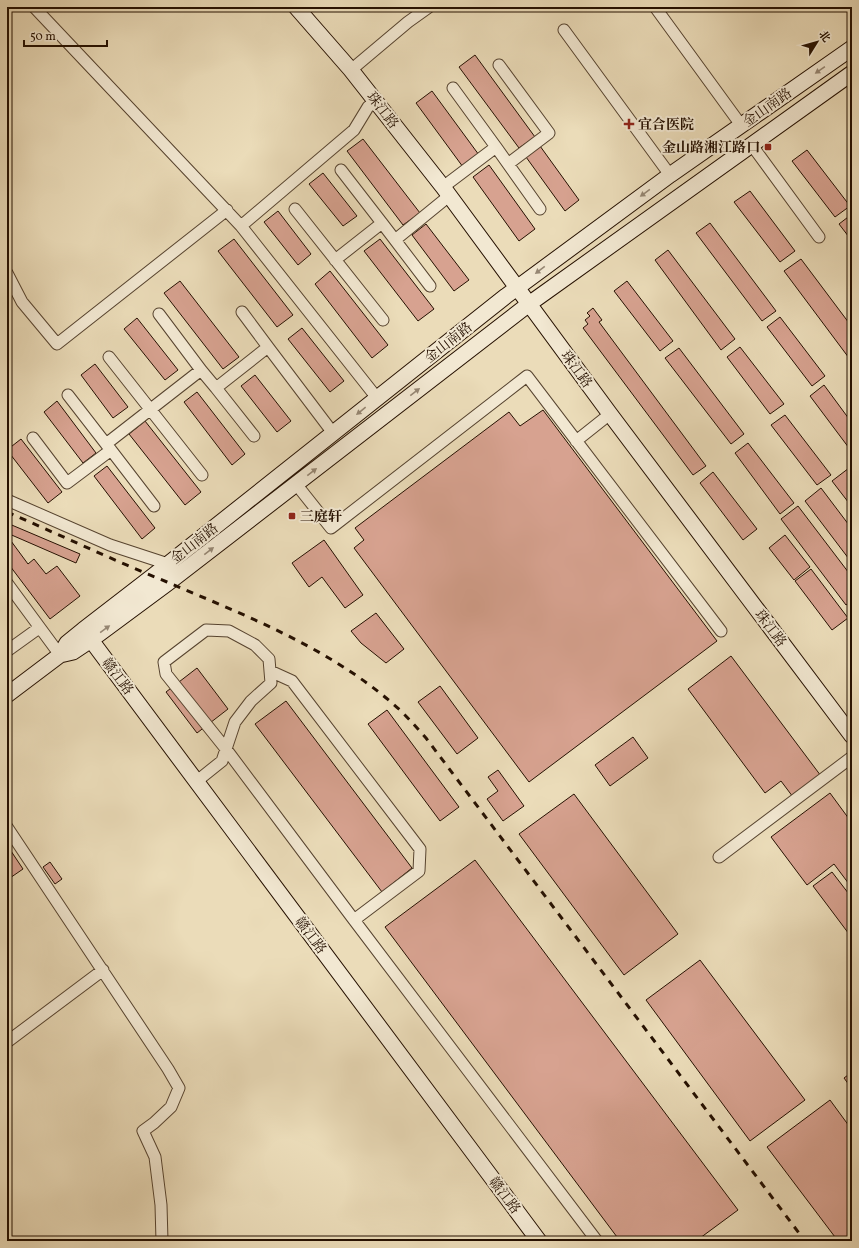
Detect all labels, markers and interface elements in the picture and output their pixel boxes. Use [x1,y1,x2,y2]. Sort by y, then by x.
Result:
scale bar [24,22,107,48]
north arrow [797,22,837,62]
text: 北 [814,28,833,46]
text: 50 m [30,29,56,45]
one-way arrow [815,66,825,74]
street label: 金山南路 [739,84,796,132]
street label: 珠江路 [361,89,402,133]
place label: 宜合医院 [638,116,694,135]
marker: 宜合医院 [623,118,635,130]
place label: 金山路湘江路口 [662,139,760,158]
marker: 金山路湘江路口 [763,142,773,152]
one-way arrow [639,189,650,197]
one-way arrow [535,266,546,275]
street label: 金山南路 [421,318,477,368]
street label: 珠江路 [556,347,596,392]
one-way arrow [409,388,420,397]
one-way arrow [355,407,366,416]
one-way arrow [306,467,317,476]
place label: 三庭轩 [300,508,342,527]
marker: 三庭轩 [287,511,297,521]
street label: 金山南路 [167,519,223,569]
one-way arrow [203,547,214,555]
street label: 珠江路 [750,606,790,651]
one-way arrow [100,625,110,633]
street label: 赣江路 [97,654,137,699]
street label: 赣江路 [290,913,330,958]
street label: 赣江路 [484,1173,524,1218]

